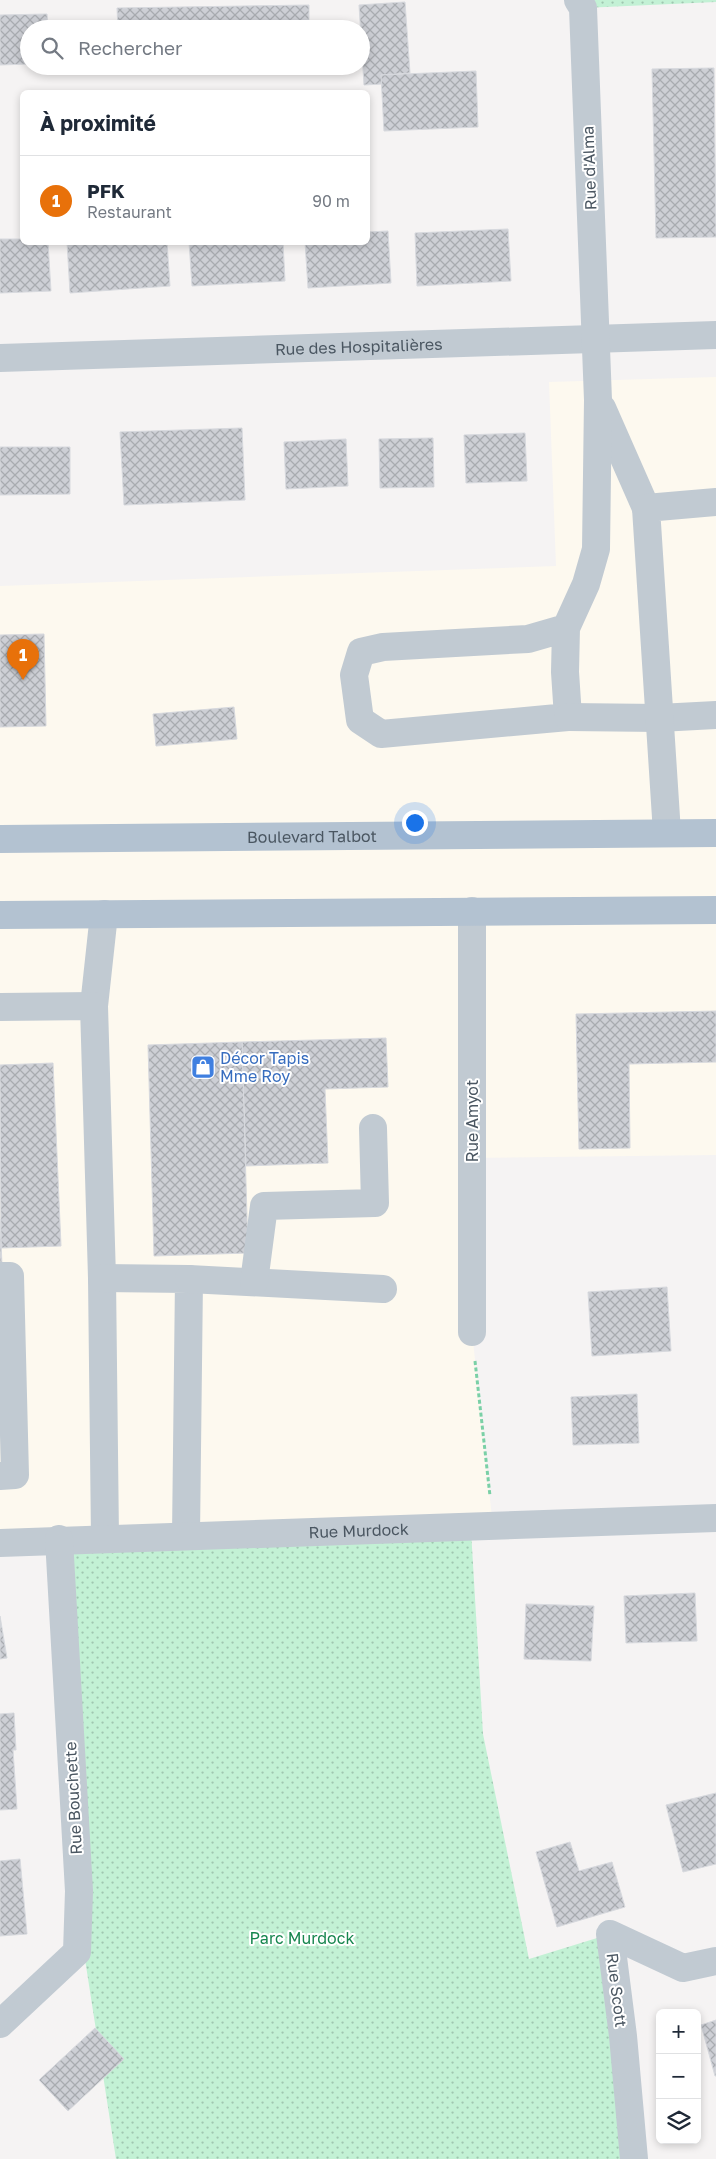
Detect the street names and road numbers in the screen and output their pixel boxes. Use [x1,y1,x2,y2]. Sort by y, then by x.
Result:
street label: Rue d'Alma [578,126,600,210]
street label: Rue des Hospitalières [275,334,443,359]
street label: Boulevard Talbot [247,826,377,847]
street label: Rue Amyot [462,1080,482,1162]
street label: Rue Murdock [308,1519,409,1542]
street label: Rue Bouchette [60,1741,86,1855]
street label: Rue Scott [603,1952,631,2028]

